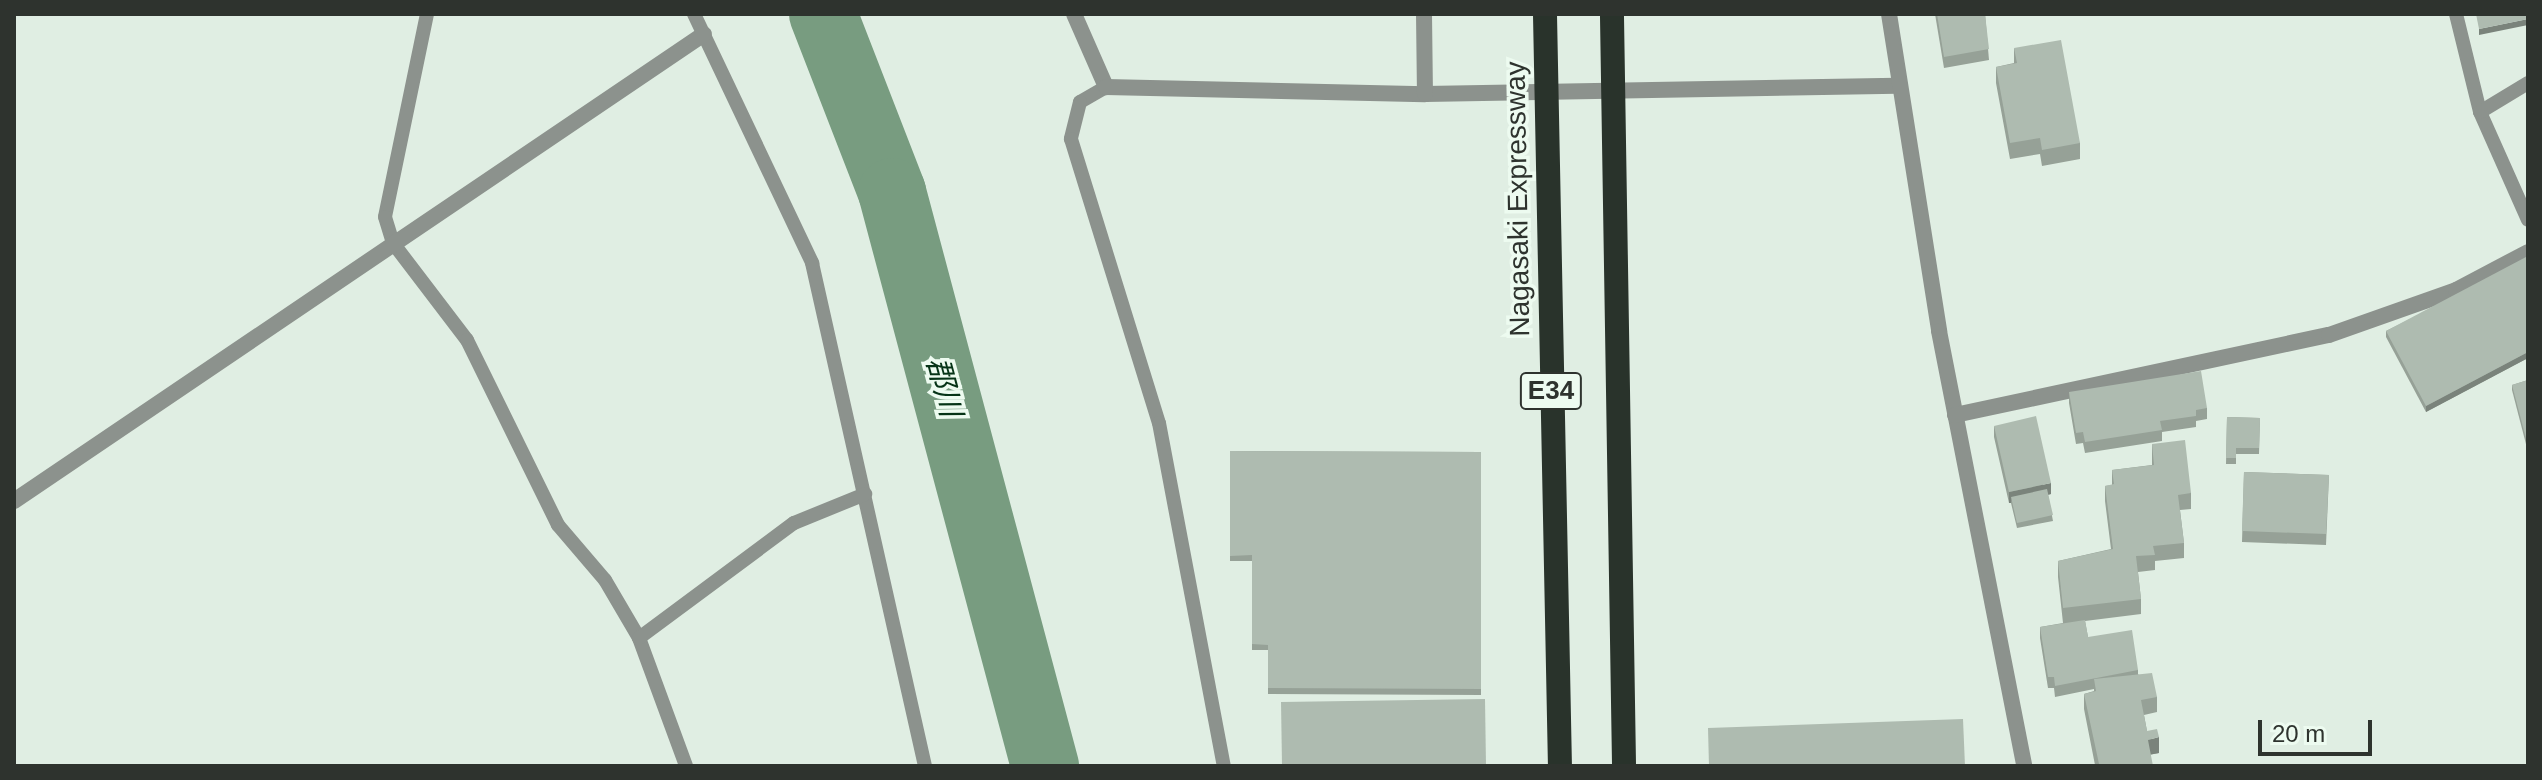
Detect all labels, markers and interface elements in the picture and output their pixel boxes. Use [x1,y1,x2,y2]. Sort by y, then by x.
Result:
street label: Nagasaki Expressway [1499,61,1537,337]
water label: 郡川 [919,353,969,421]
road number: E34 [1519,369,1583,413]
scale bar [2262,704,2376,754]
text: 20 m [2272,720,2325,747]

